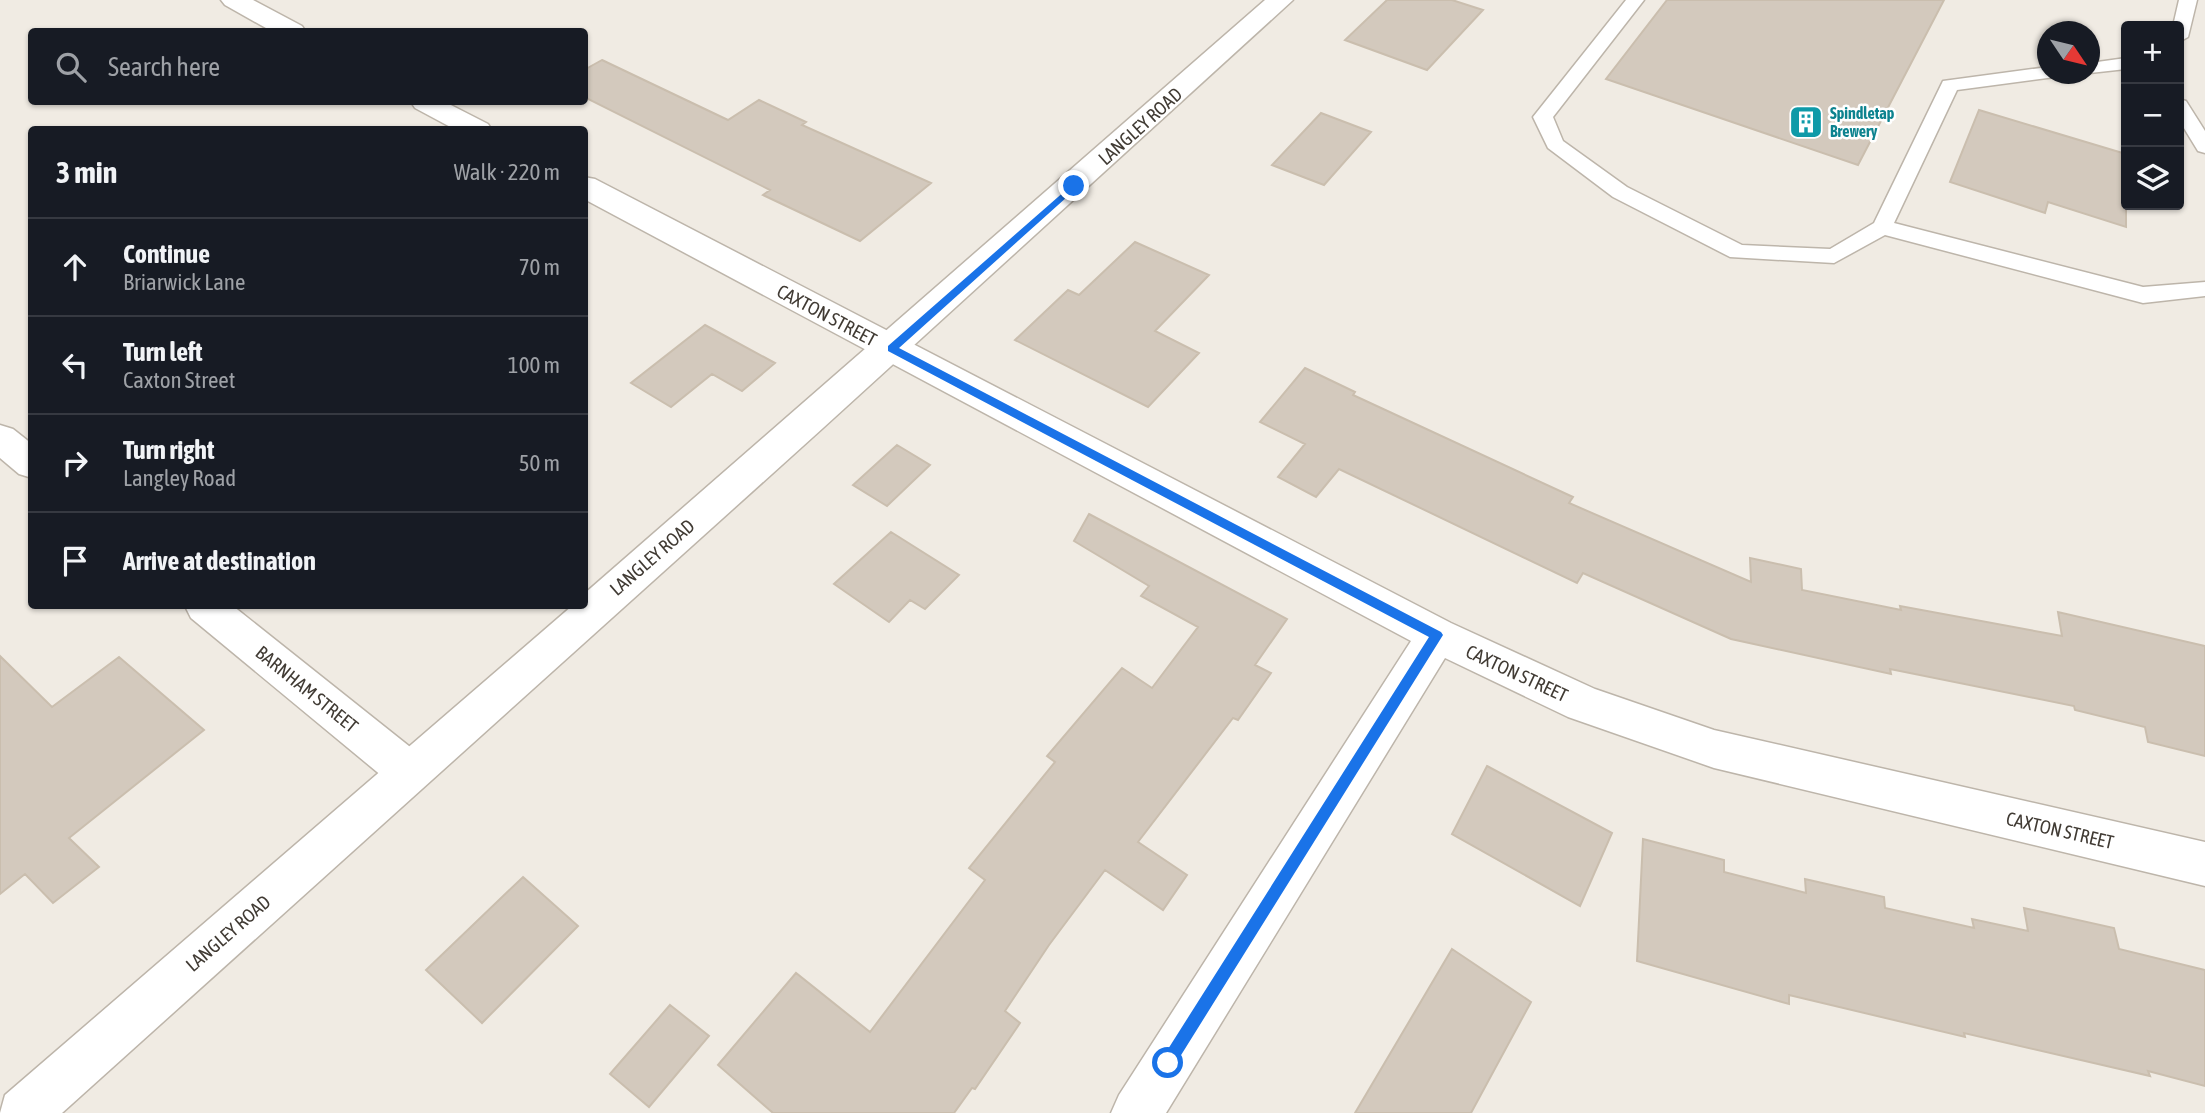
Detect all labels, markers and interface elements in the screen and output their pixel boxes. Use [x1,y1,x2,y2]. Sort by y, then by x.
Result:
north arrow [2037,21,2100,84]
map controls [2121,21,2184,210]
button: + [2121,21,2184,84]
search box [28,28,588,105]
icon: search [52,48,90,86]
text: Search here [108,52,220,82]
street label: LANGLEY ROAD [1094,83,1186,169]
button: − [2121,84,2184,147]
building icon: Spindletap Brewery [1787,103,1825,141]
place label: Spindletap Brewery [1830,104,1895,140]
button: layers [2121,147,2184,210]
text: 3 min [56,155,117,189]
text: Walk · 220 m [454,159,560,185]
route end [1058,170,1089,201]
text: Continue [123,239,210,269]
icon: ahead [56,248,94,286]
text: 70 m [519,254,560,280]
text: Briarwick Lane [123,269,245,295]
street label: CAXTON STREET [773,280,881,351]
text: Turn left [123,337,203,367]
icon: left [56,346,94,384]
text: 100 m [508,352,560,378]
text: Caxton Street [123,367,235,393]
text: Turn right [123,435,214,465]
icon: right [56,444,94,482]
text: 50 m [519,450,560,476]
text: Langley Road [123,465,236,491]
street label: LANGLEY ROAD [605,514,699,600]
icon: arrive [56,542,94,580]
text: Arrive at destination [123,546,316,576]
street label: CAXTON STREET [1463,640,1572,706]
street label: BARNHAM STREET [251,641,363,737]
street label: CAXTON STREET [2004,807,2117,853]
street label: LANGLEY ROAD [181,890,275,976]
route start [1152,1047,1183,1078]

